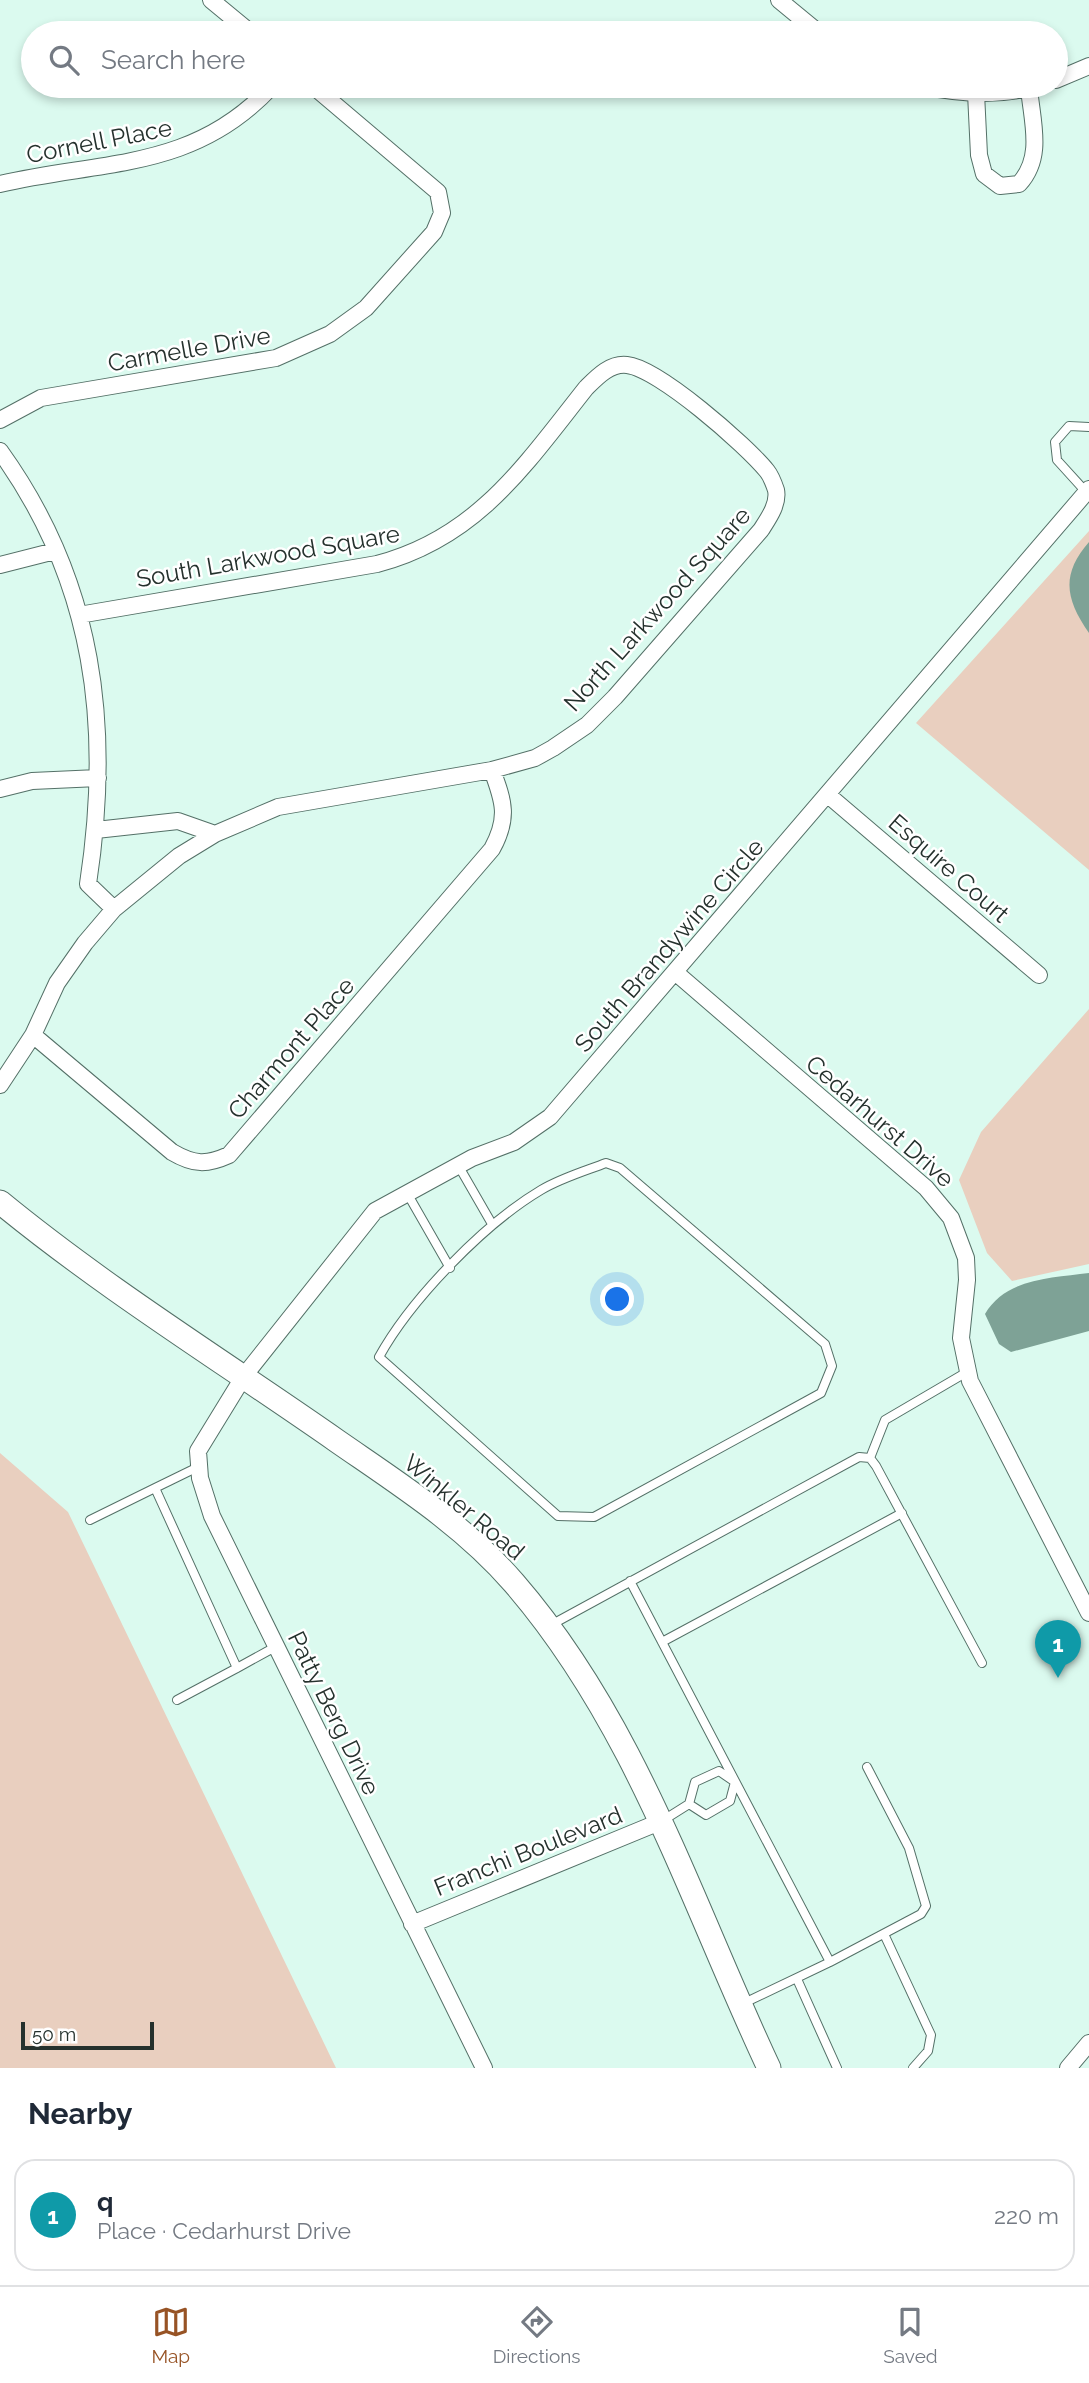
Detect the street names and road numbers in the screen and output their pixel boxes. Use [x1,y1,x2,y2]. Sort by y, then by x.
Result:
street label: Cornell Place [24,113,174,169]
street label: Carmelle Drive [105,320,273,378]
street label: North Larkwood Square [558,501,756,717]
street label: South Larkwood Square [134,519,402,593]
street label: Esquire Court [883,808,1015,928]
street label: South Brandywine Circle [568,832,770,1058]
street label: Charmont Place [222,971,360,1125]
street label: Cedarhurst Drive [800,1049,960,1193]
street label: Winkler Road [398,1448,530,1566]
street label: Patty Berg Drive [282,1626,386,1800]
street label: Franchi Boulevard [430,1800,626,1902]

